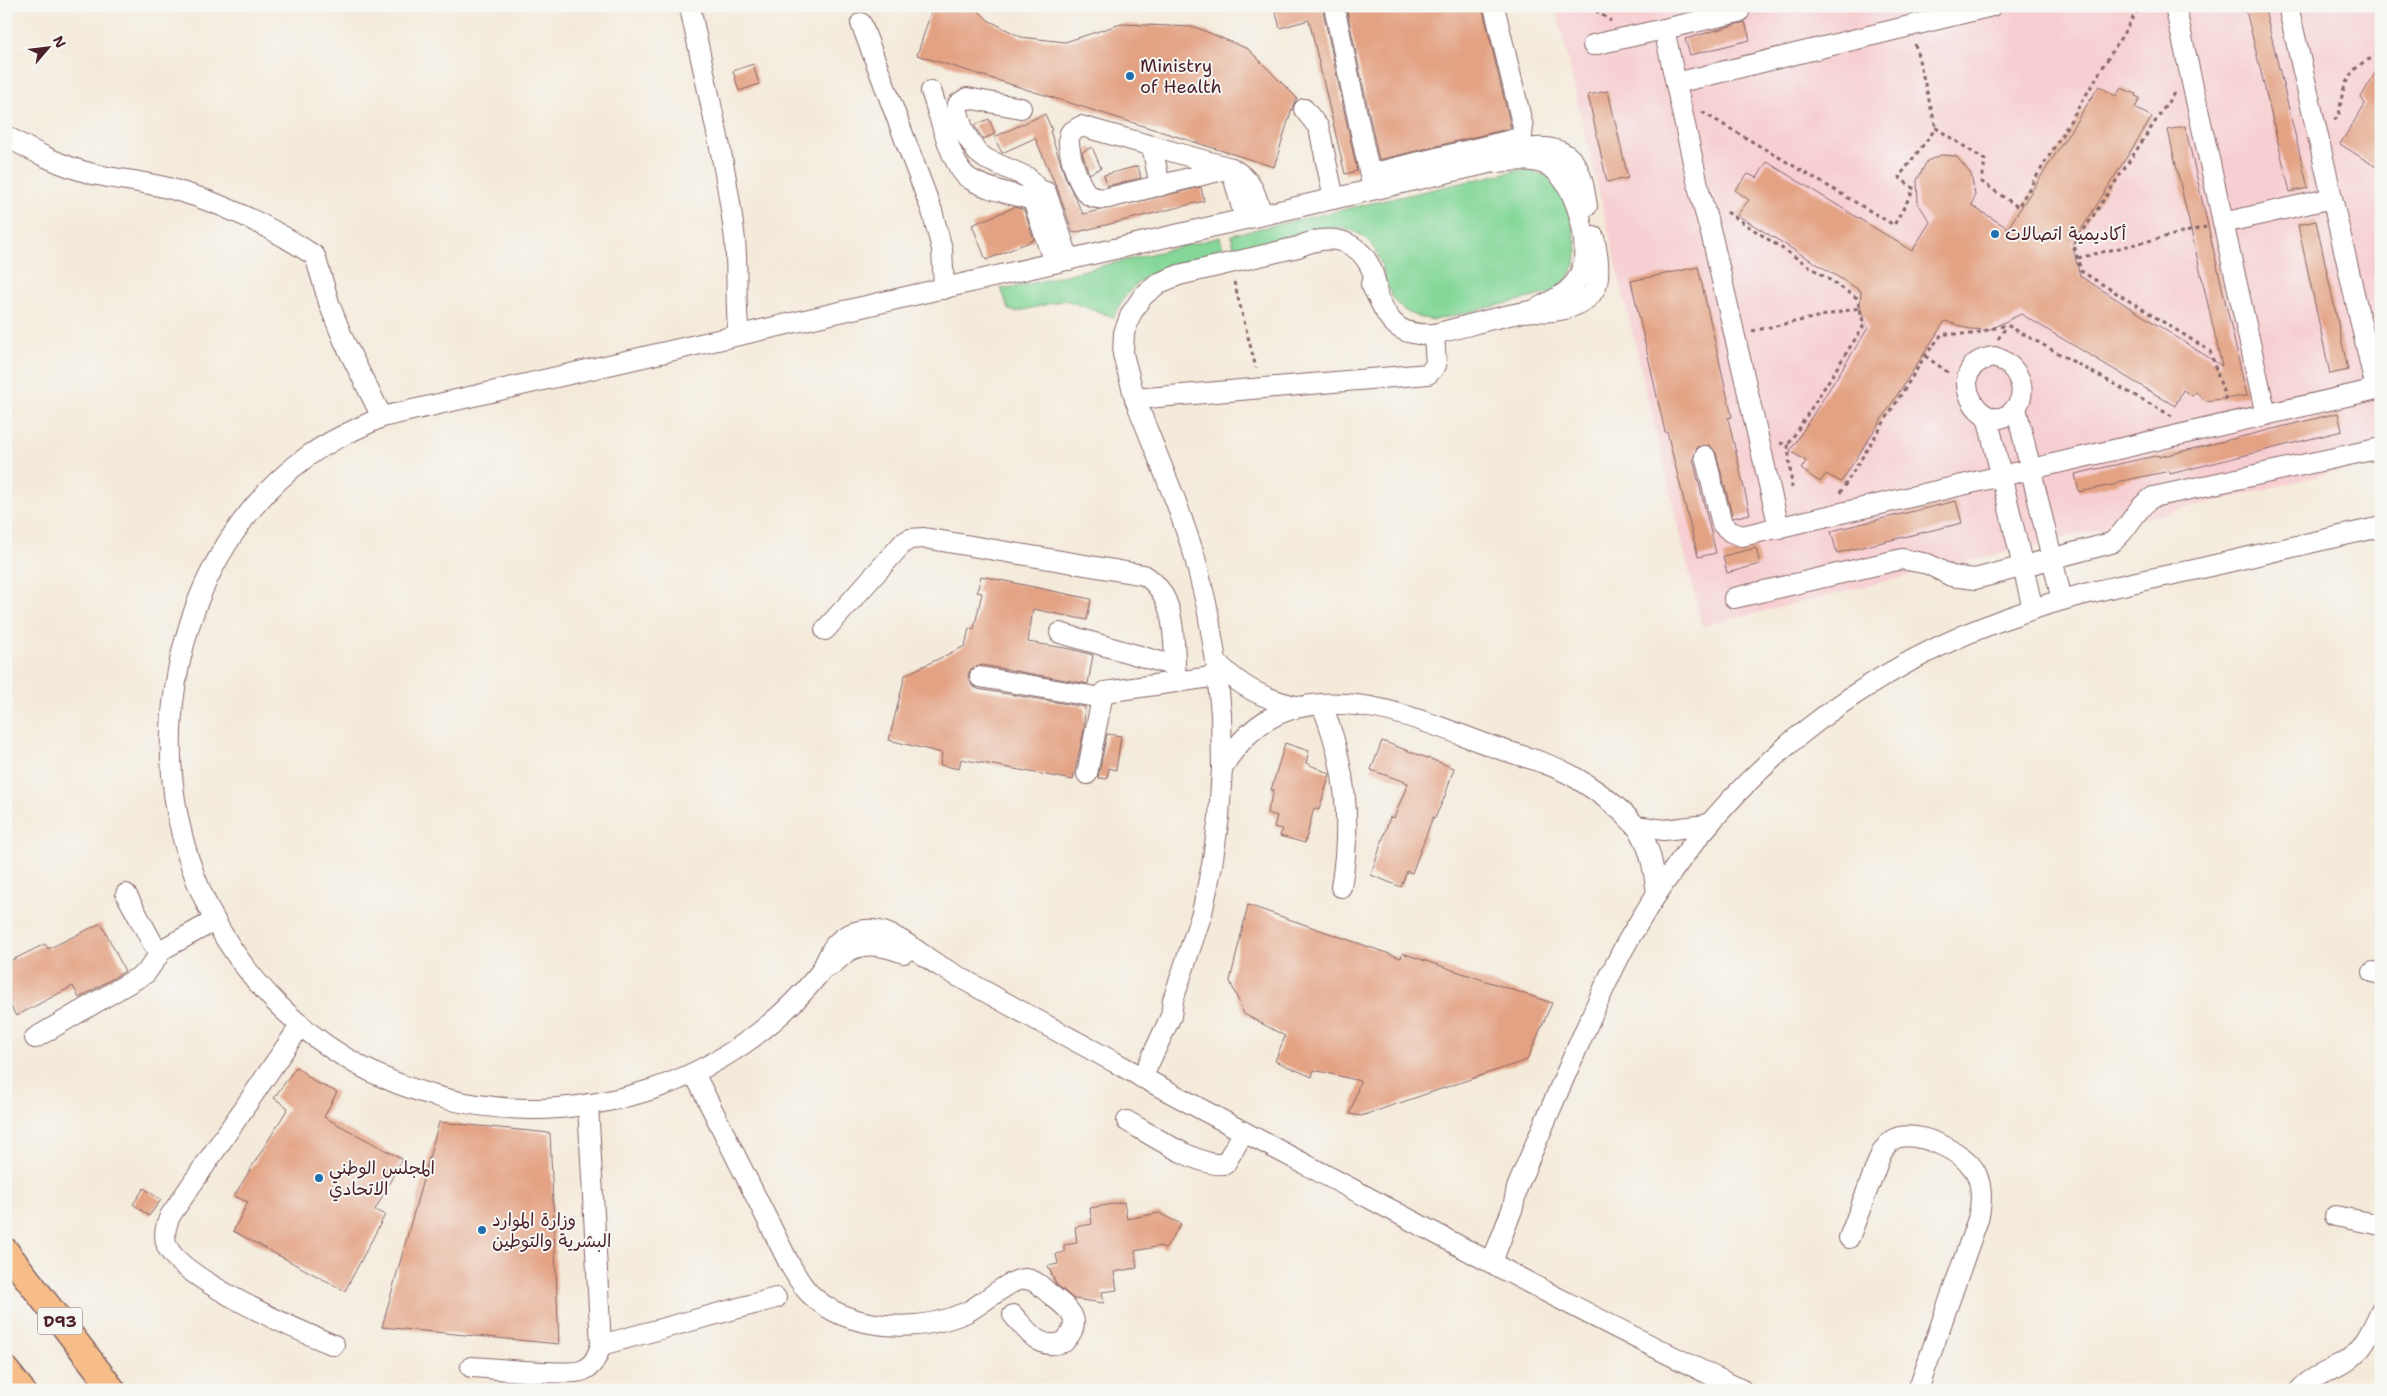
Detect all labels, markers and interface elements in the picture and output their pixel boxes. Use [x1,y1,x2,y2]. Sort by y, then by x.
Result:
north arrow [22,22,72,72]
text: N [49,33,70,51]
place label: Ministry of Health [1140,54,1222,99]
marker: Ministry of Health [1124,70,1136,82]
place label: أكاديمية اتصالات [2005,222,2127,246]
marker: أكاديمية اتصالات [1989,228,2001,240]
place label: المجلس الوطني الاتحادي [329,1156,435,1202]
marker: المجلس الوطني الاتحادي [313,1172,325,1184]
place label: وزارة الموارد البشرية والتوطين [492,1208,611,1253]
marker: وزارة الموارد البشرية والتوطين [476,1224,488,1236]
road number: D93 [38,1308,82,1334]

